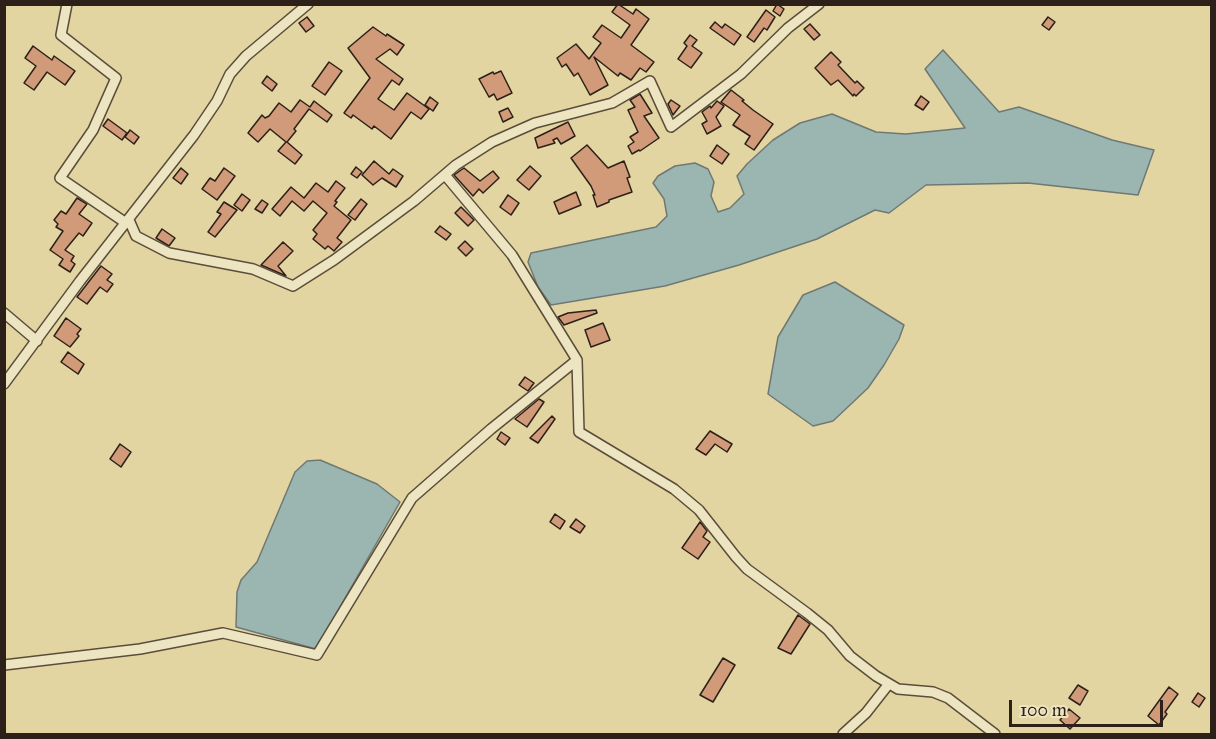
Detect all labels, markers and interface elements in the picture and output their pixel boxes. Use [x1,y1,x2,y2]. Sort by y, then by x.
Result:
scale bar [1012,688,1166,726]
text: 100 m [1020,699,1067,721]

